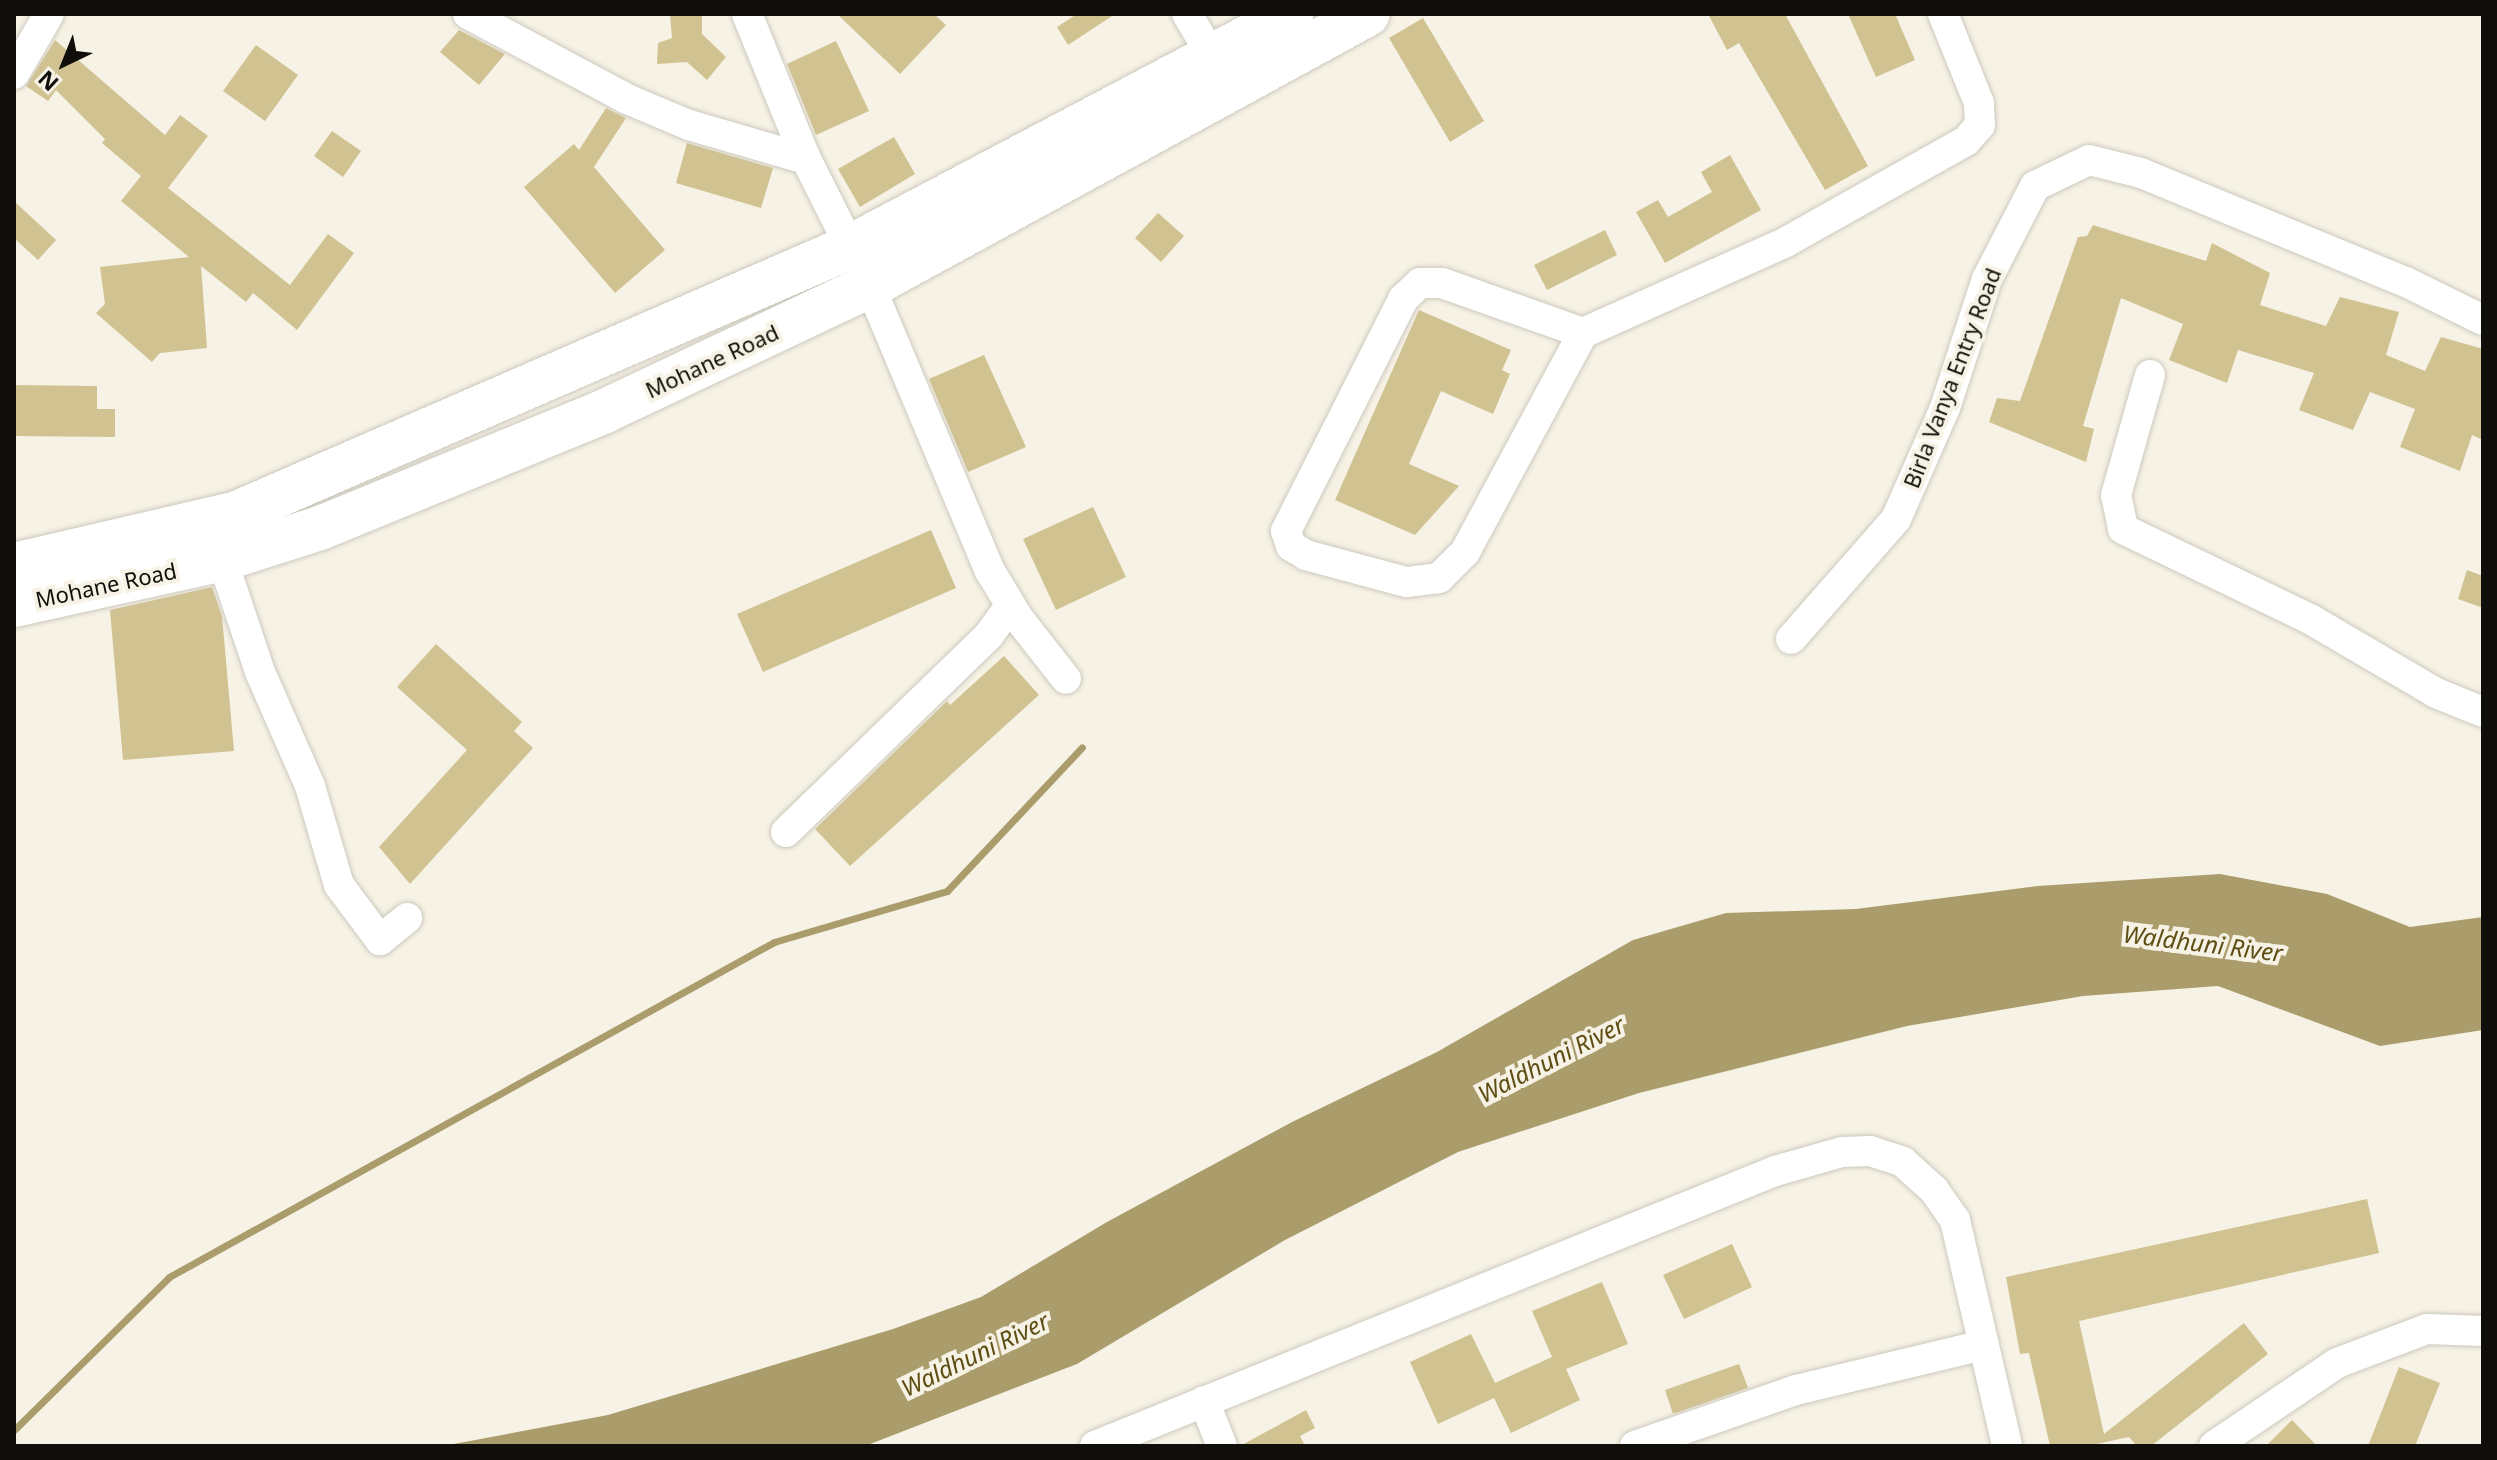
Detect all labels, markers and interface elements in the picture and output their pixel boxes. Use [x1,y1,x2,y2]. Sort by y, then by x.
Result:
north arrow [24,24,104,104]
text: N [31,64,64,99]
street label: Birla Vanya Entry Road [1898,264,2006,492]
street label: Mohane Road [641,319,783,403]
street label: Mohane Road [33,557,179,613]
water label: Waldhuni River [2122,919,2284,967]
water label: Waldhuni River [1473,1010,1629,1108]
water label: Waldhuni River [897,1306,1053,1402]

